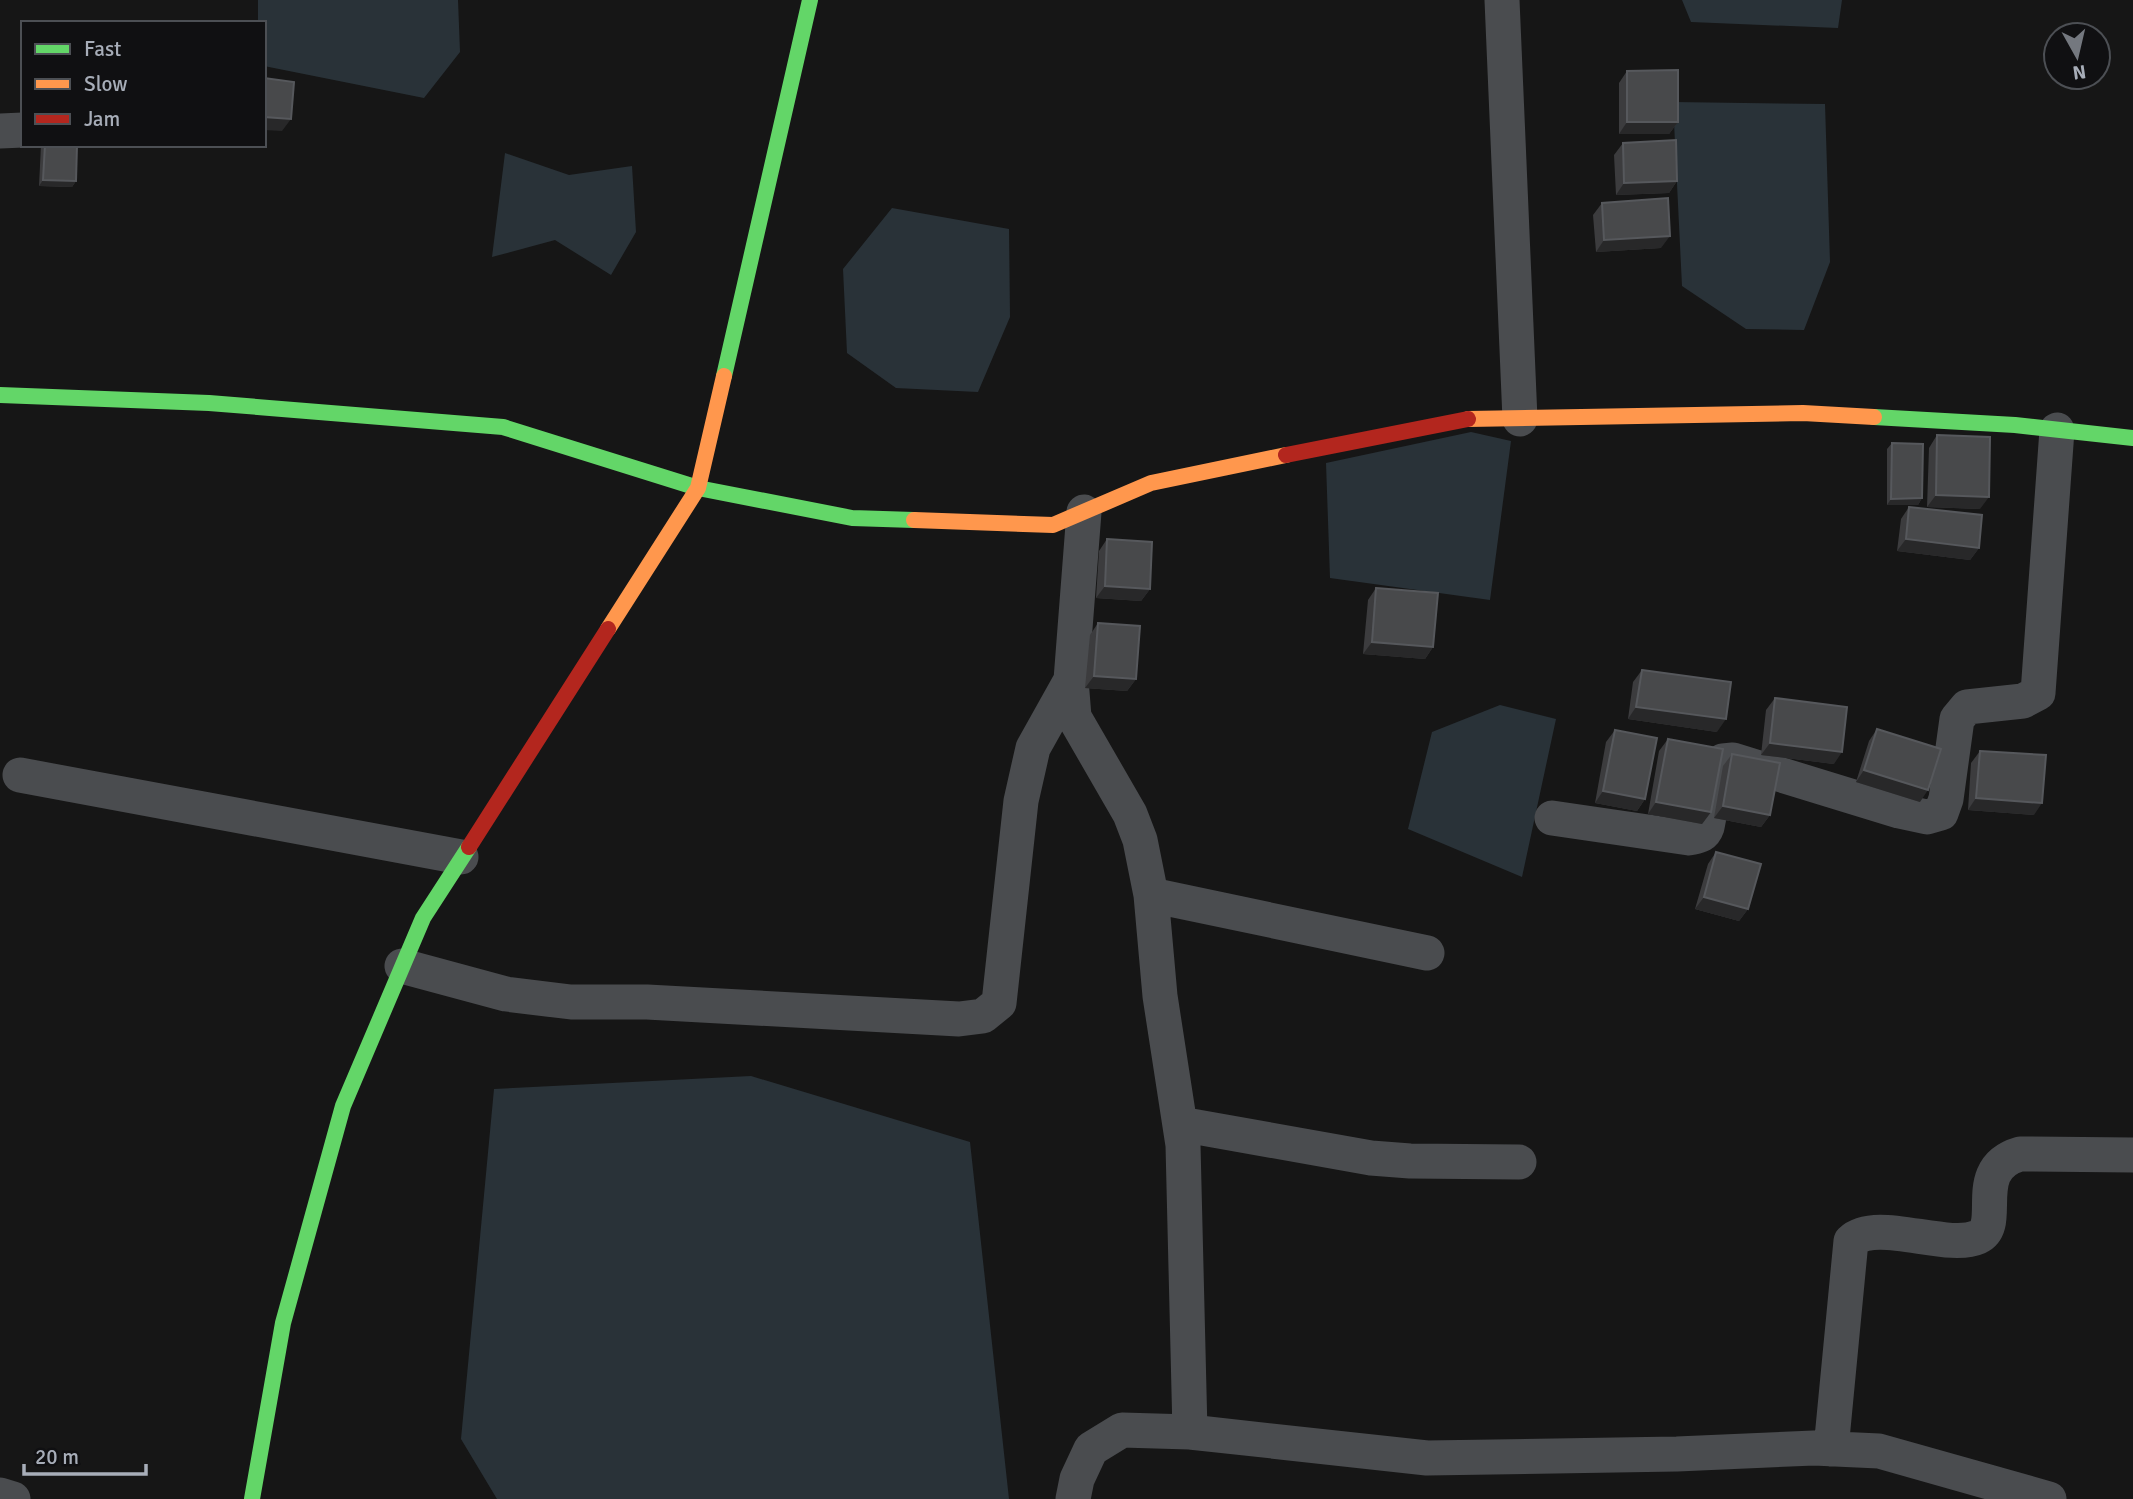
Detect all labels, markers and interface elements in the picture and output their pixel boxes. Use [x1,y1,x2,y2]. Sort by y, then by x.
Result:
legend [21,21,266,147]
north arrow [2042,21,2112,91]
text: Fast [84,36,121,62]
text: N [2071,59,2087,85]
text: Slow [84,71,128,97]
text: Jam [84,106,120,132]
scale bar [24,1432,147,1476]
text: 20 m [35,1444,79,1470]

